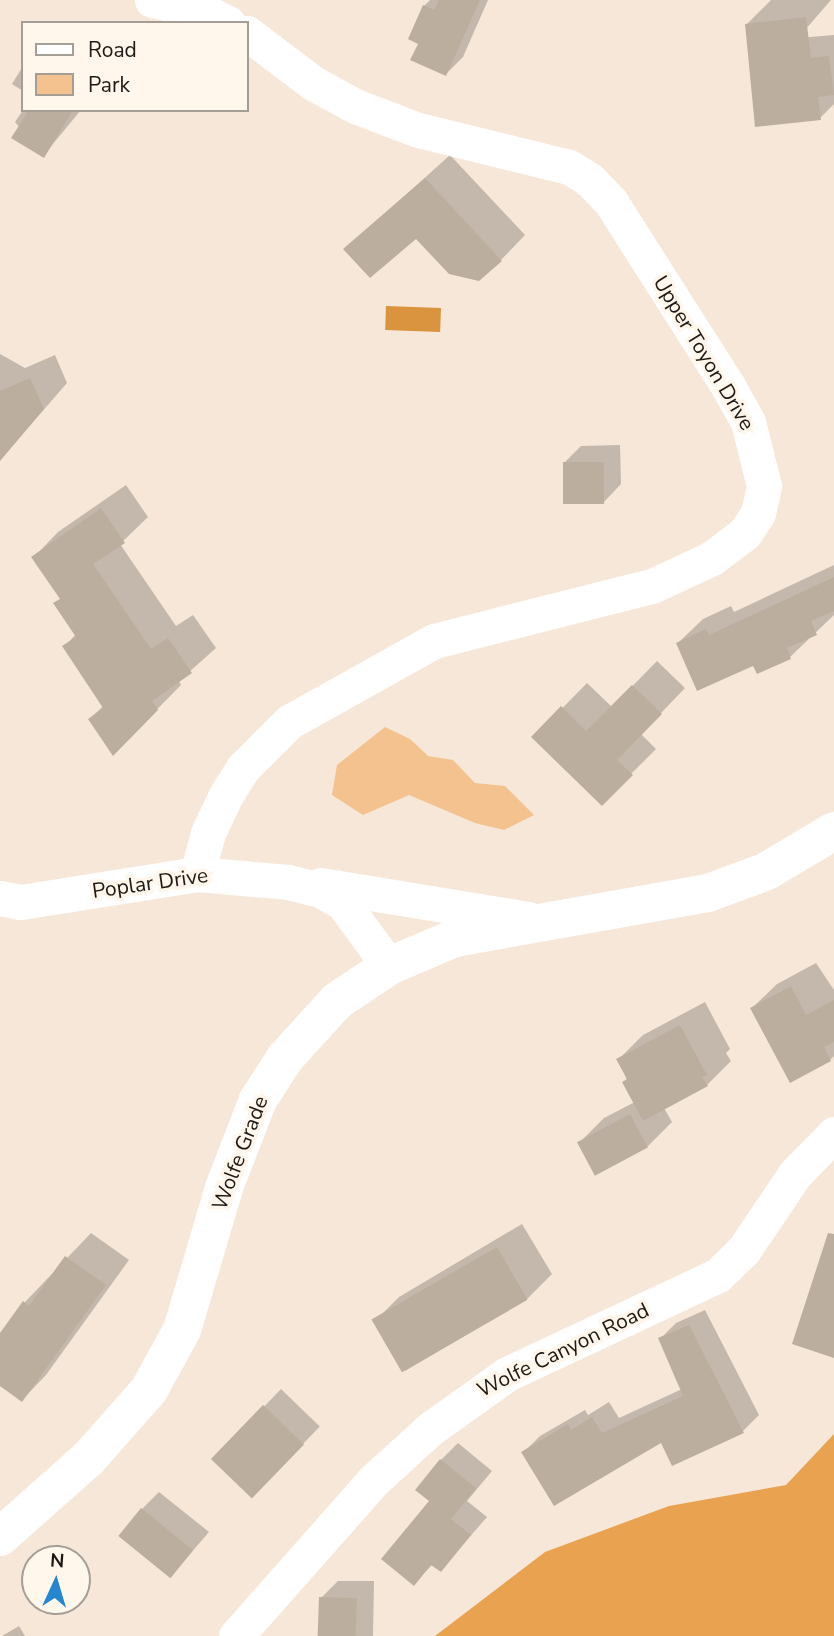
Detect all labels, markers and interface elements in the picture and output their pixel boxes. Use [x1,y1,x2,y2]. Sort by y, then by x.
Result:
legend [21,21,248,112]
text: Road [88,36,137,64]
text: Park [88,71,130,99]
street label: Upper Toyon Drive [648,271,760,435]
street label: Poplar Drive [90,862,210,904]
street label: Wolfe Grade [207,1092,273,1214]
street label: Wolfe Canyon Road [473,1297,653,1403]
north arrow [21,1545,91,1615]
text: N [49,1548,65,1575]

